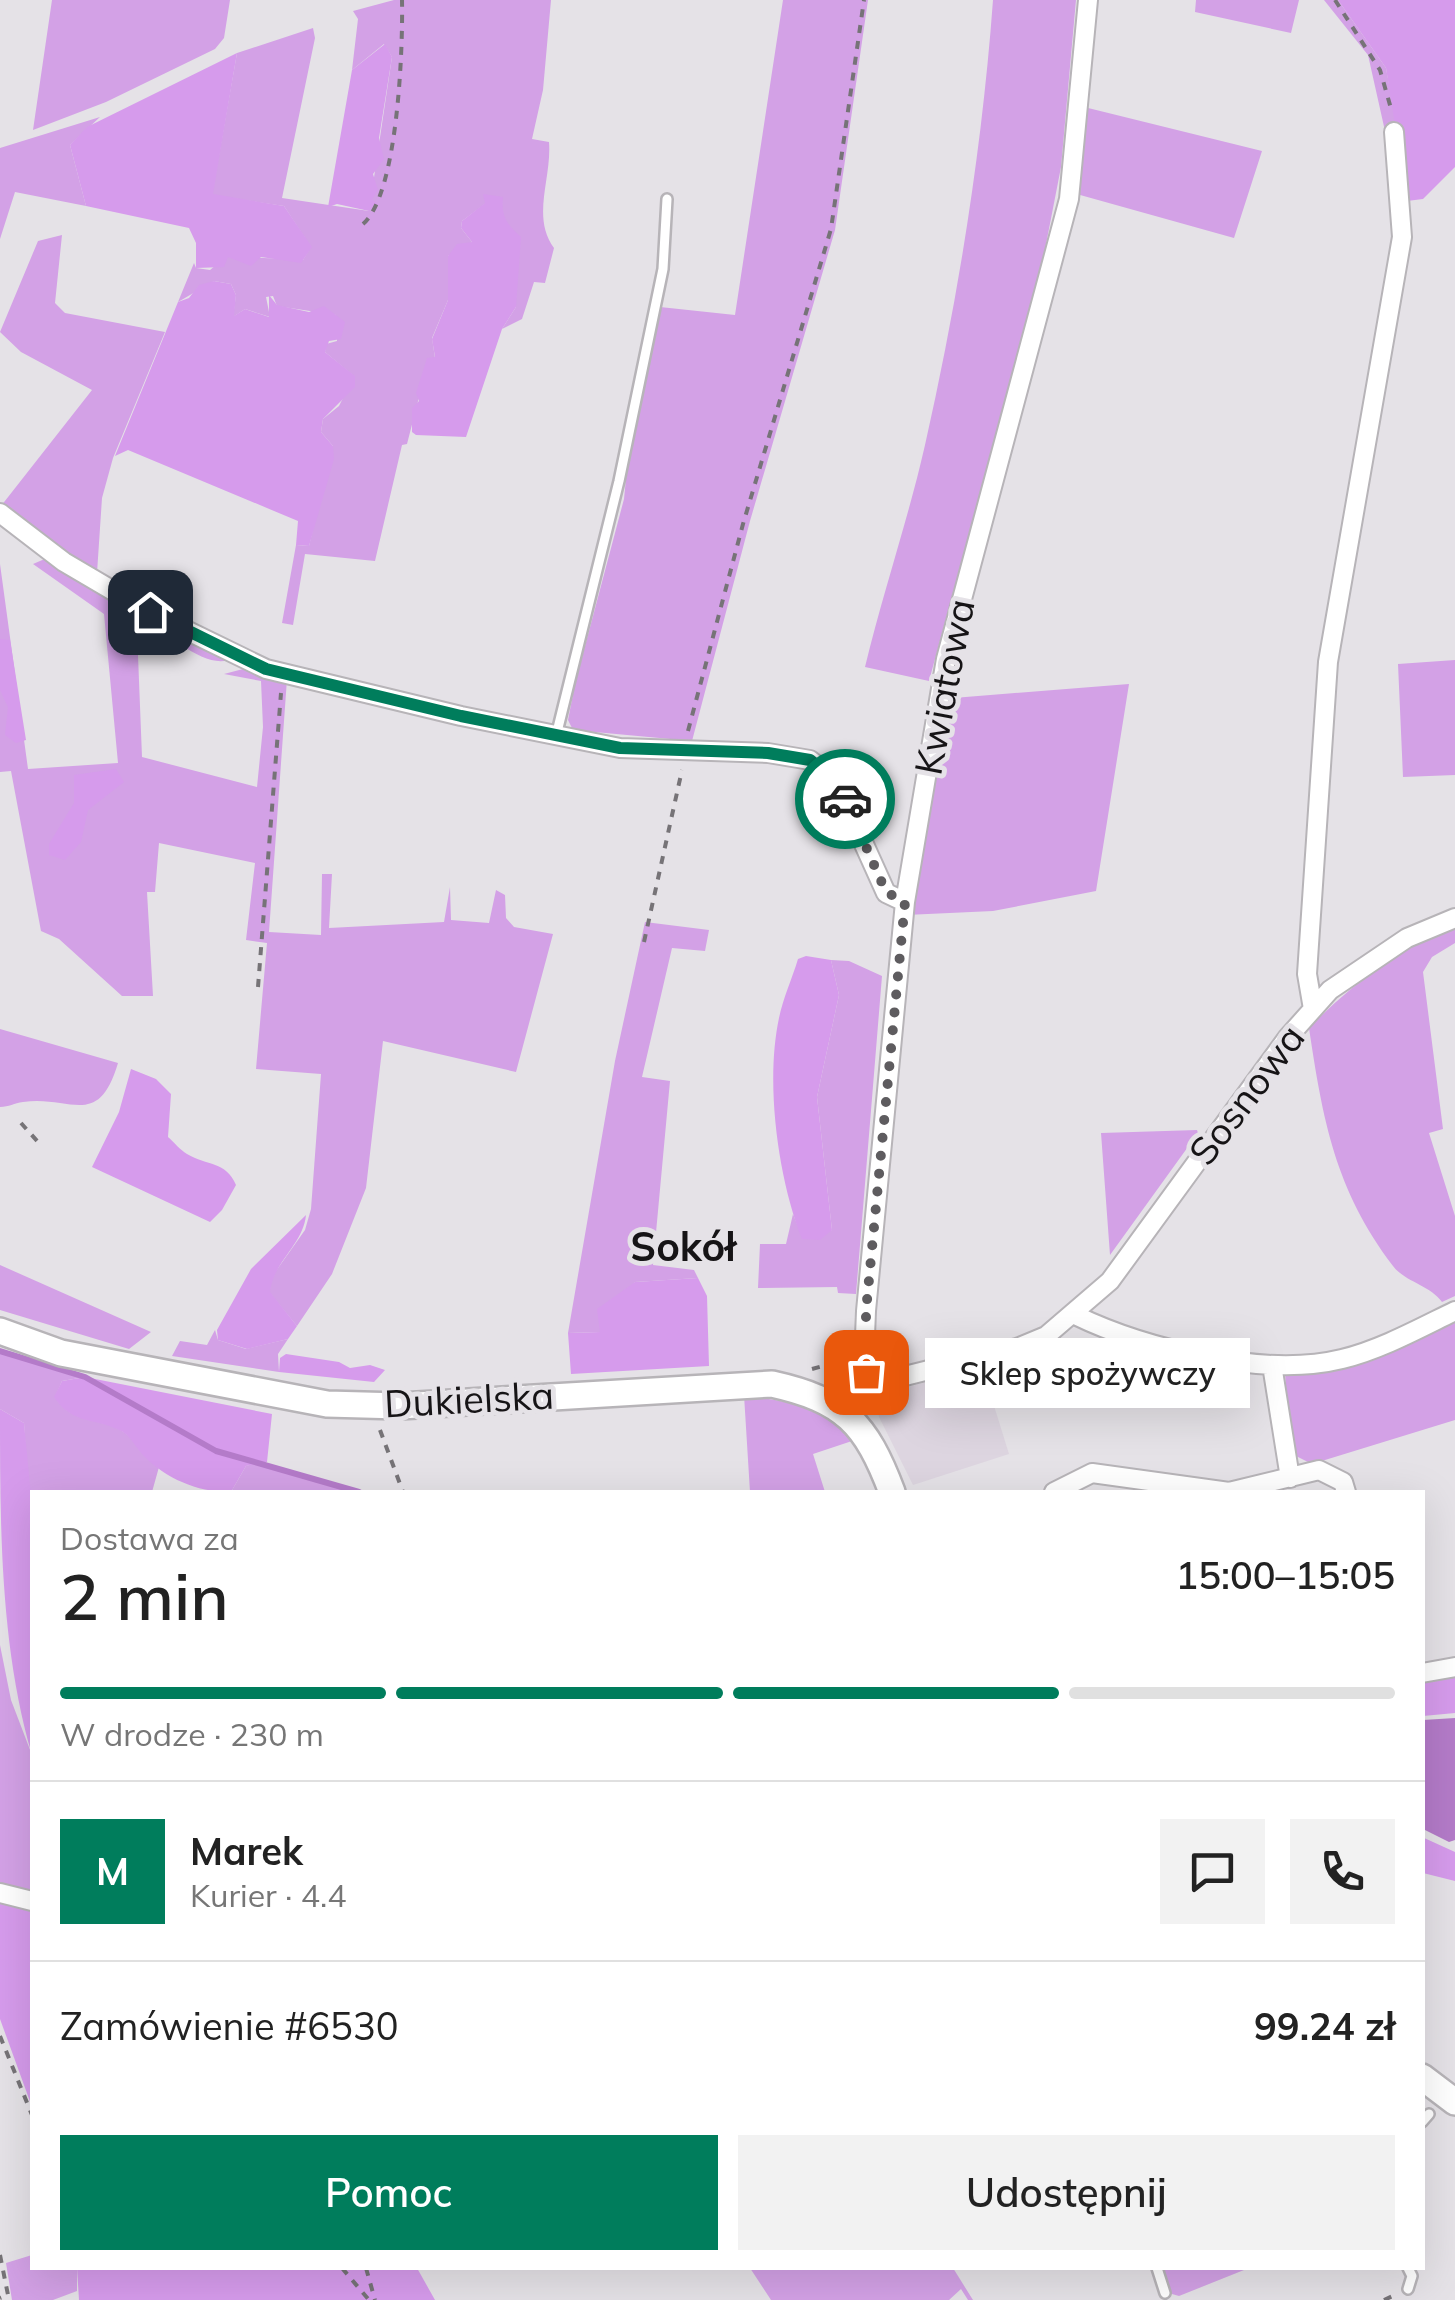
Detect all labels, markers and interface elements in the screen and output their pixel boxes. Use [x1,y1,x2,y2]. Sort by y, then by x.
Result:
pin [108,570,193,655]
icon: home [123,585,178,640]
street label: Kwiatowa [903,595,985,779]
courier [795,749,895,849]
icon: car [818,772,873,827]
street label: Sosnowa [1178,1015,1315,1174]
district label: Sokół [630,1221,738,1271]
pin [824,1330,909,1415]
callout: Sklep spożywczy [926,1337,1251,1407]
icon: bag [839,1345,894,1400]
text: Sklep spożywczy [959,1353,1216,1393]
street label: Dukielska [383,1371,555,1427]
text: Dostawa za [60,1518,239,1558]
text: 15:00–15:05 [1175,1551,1395,1599]
text: 2 min [60,1555,229,1636]
text: W drodze · 230 m [60,1714,324,1754]
button: chat [1160,1819,1265,1924]
button: phone [1290,1819,1395,1924]
text: Marek [190,1827,303,1875]
text: M [96,1847,129,1895]
text: Kurier · 4.4 [190,1875,346,1915]
text: Zamówienie #6530 [60,2002,399,2050]
text: 99.24 zł [1254,2002,1395,2050]
button: Pomoc [60,2135,718,2250]
button: Udostępnij [738,2135,1395,2250]

